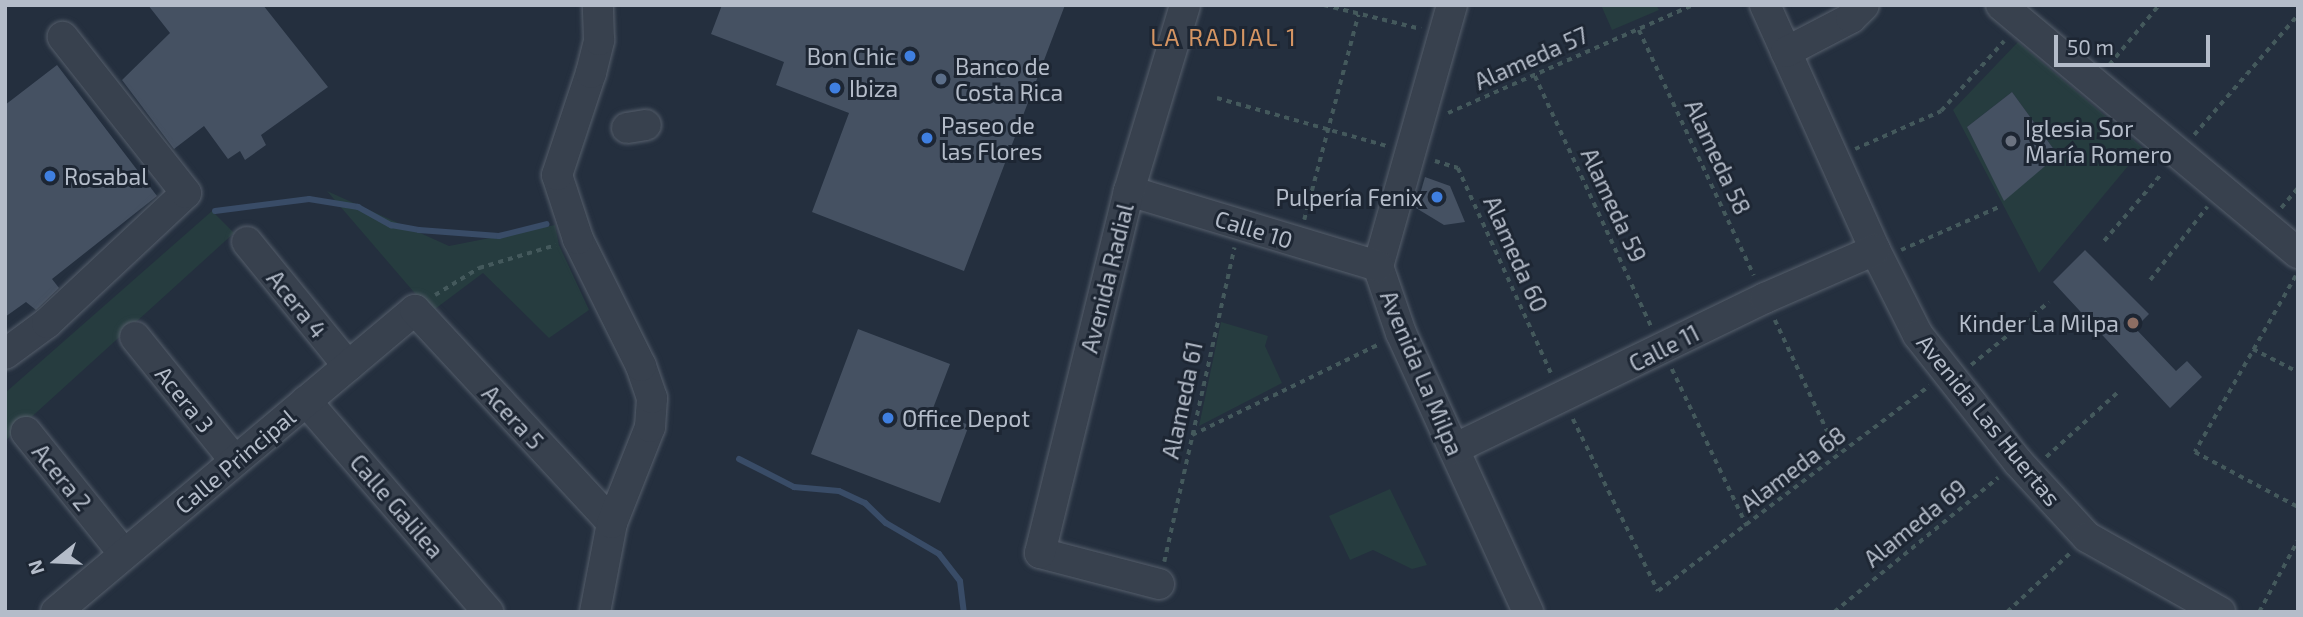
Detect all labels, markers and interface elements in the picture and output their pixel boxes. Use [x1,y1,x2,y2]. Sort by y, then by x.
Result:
street label: Alameda 57 [1470,21,1592,95]
scale bar [2058,21,2214,65]
district label: LA RADIAL 1 [1151,23,1297,51]
text: 50 m [2067,34,2114,59]
place label: Bon Chic [807,42,896,70]
marker: Bon Chic [902,48,918,64]
place label: Banco de Costa Rica [955,52,1063,106]
marker: Banco de Costa Rica [933,71,949,87]
place label: Ibiza [849,74,898,102]
marker: Ibiza [827,80,843,96]
street label: Alameda 58 [1679,95,1757,219]
place label: Paseo de las Flores [941,111,1043,165]
place label: Iglesia Sor María Romero [2025,114,2172,168]
marker: Paseo de las Flores [919,130,935,146]
marker: Iglesia Sor María Romero [2003,133,2019,149]
street label: Alameda 59 [1576,144,1652,266]
place label: Rosabal [64,162,148,190]
marker: Rosabal [42,168,58,184]
place label: Pulpería Fenix [1276,183,1423,211]
marker: Pulpería Fenix [1429,189,1445,205]
street label: Alameda 60 [1478,192,1554,316]
street label: Avenida Radial [1075,200,1139,356]
street label: Calle 10 [1212,204,1296,254]
street label: Acera 4 [261,265,333,343]
street label: Avenida La Milpa [1375,286,1469,460]
place label: Kinder La Milpa [1958,309,2119,337]
marker: Kinder La Milpa [2125,315,2141,331]
street label: Calle 11 [1624,319,1704,377]
street label: Avenida Las Huertas [1911,329,2067,511]
street label: Alameda 61 [1156,339,1208,461]
street label: Acera 3 [150,360,220,438]
street label: Acera 5 [477,379,549,455]
street label: Calle Principal [169,403,301,519]
place label: Office Depot [902,404,1030,432]
marker: Office Depot [880,410,896,426]
street label: Alameda 68 [1735,421,1851,517]
street label: Acera 2 [27,438,97,516]
street label: Calle Galilea [345,449,449,563]
street label: Alameda 69 [1858,473,1972,573]
north arrow [21,526,91,596]
text: N [22,558,49,578]

